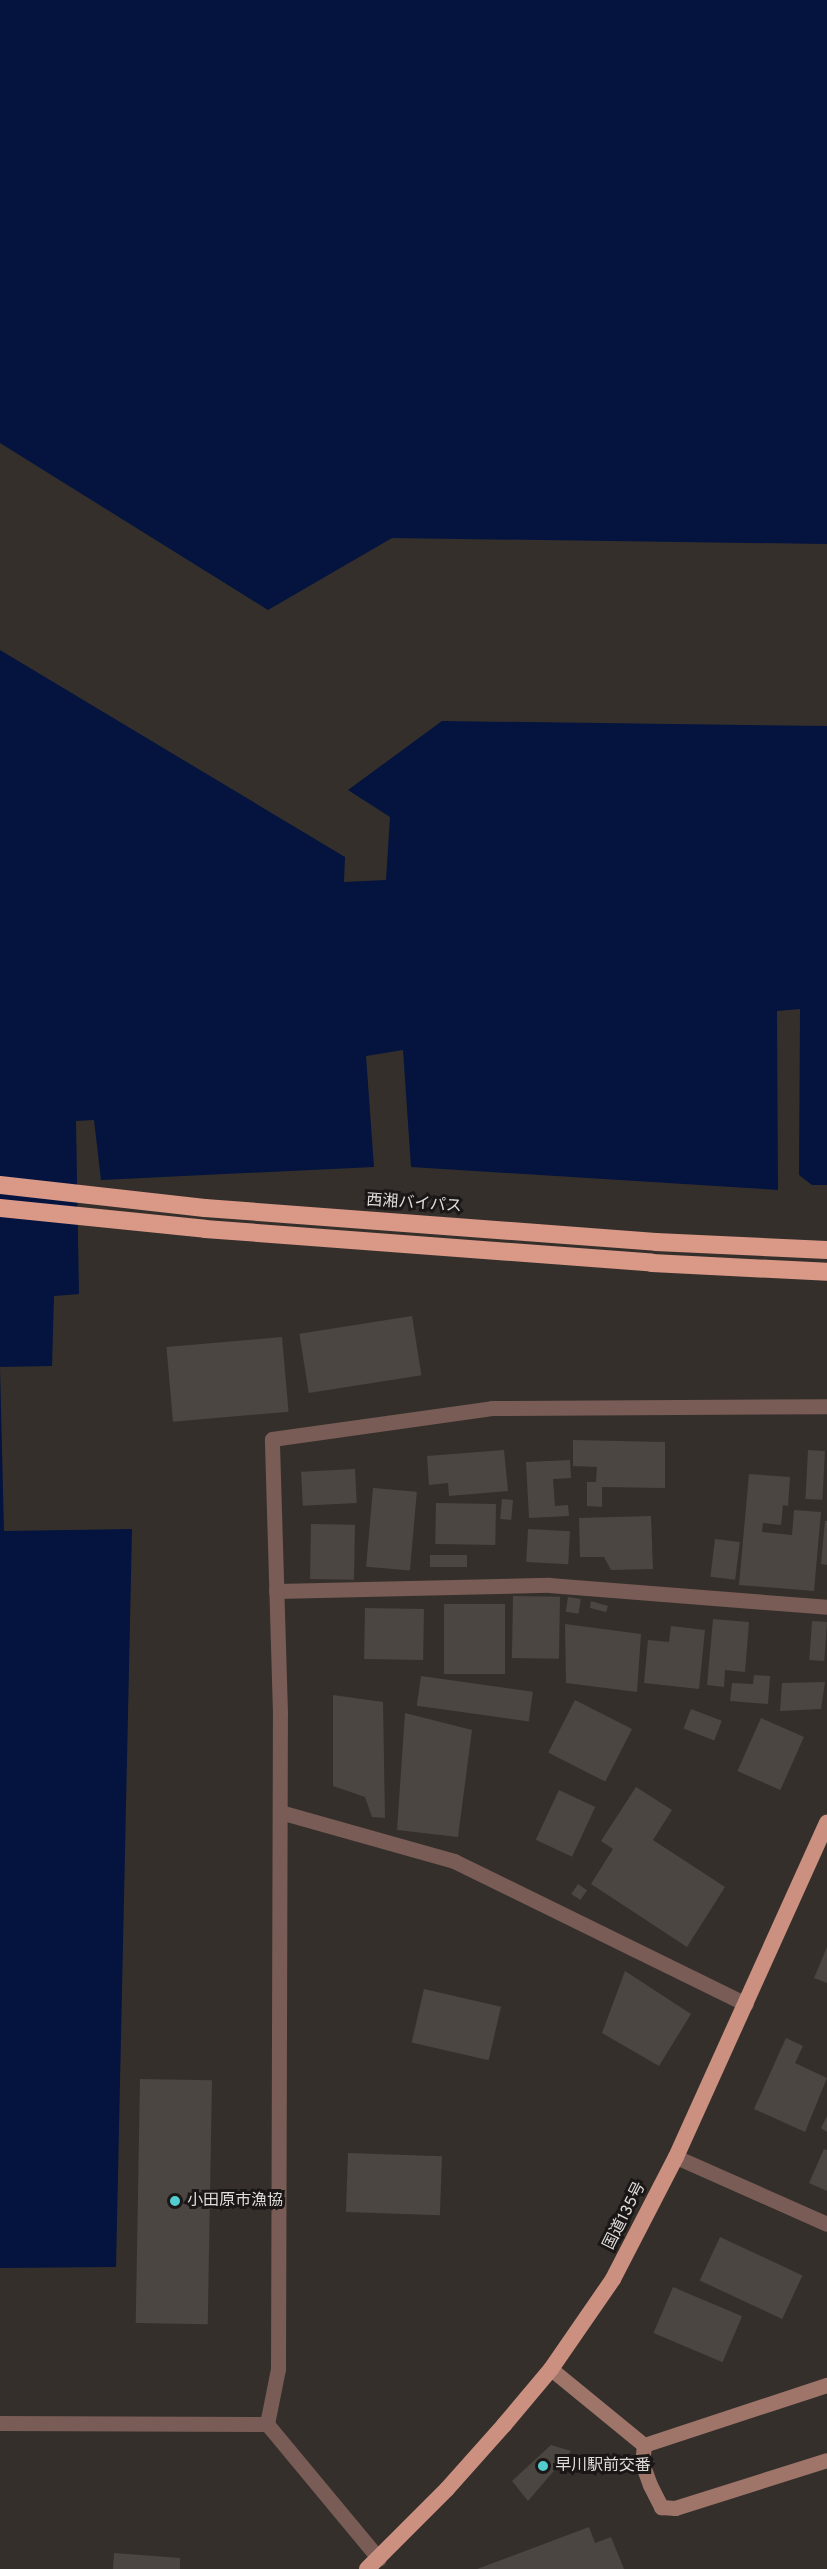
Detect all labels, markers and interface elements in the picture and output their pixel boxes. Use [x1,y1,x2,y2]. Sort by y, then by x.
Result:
street label: 西湘バイパス [365,1191,463,1217]
street label: 国道135号 [600,2179,650,2253]
place label: 小田原市漁協 [187,2191,283,2211]
marker: 小田原市漁協 [168,2194,182,2208]
place label: 早川駅前交番 [555,2456,651,2476]
marker: 早川駅前交番 [536,2459,550,2473]

